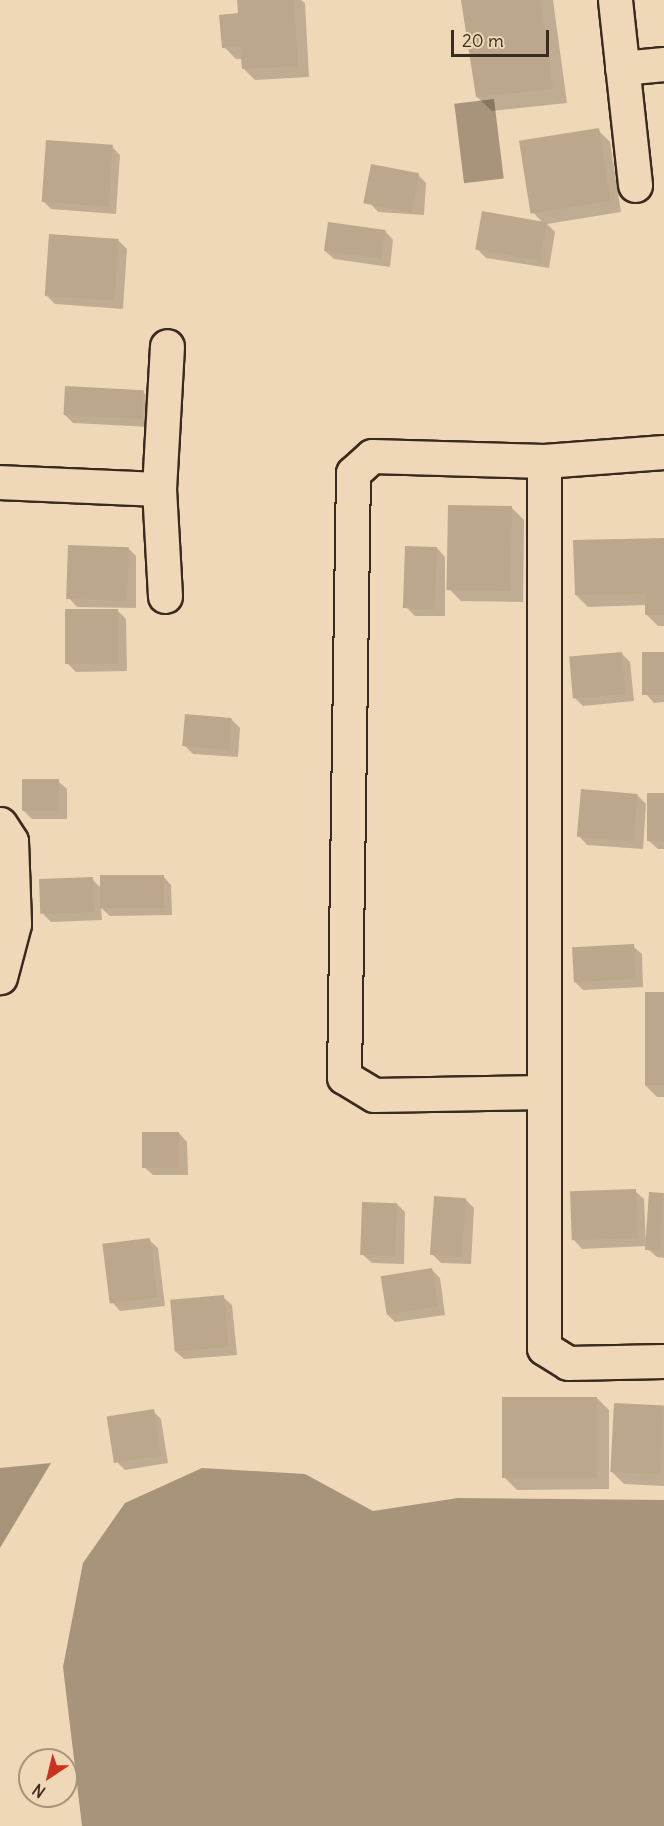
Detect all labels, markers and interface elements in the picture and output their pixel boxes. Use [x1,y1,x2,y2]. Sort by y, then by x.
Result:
scale bar [454,18,552,56]
text: 20 m [462,29,504,52]
north arrow [18,1748,78,1808]
text: N [29,1780,49,1802]

